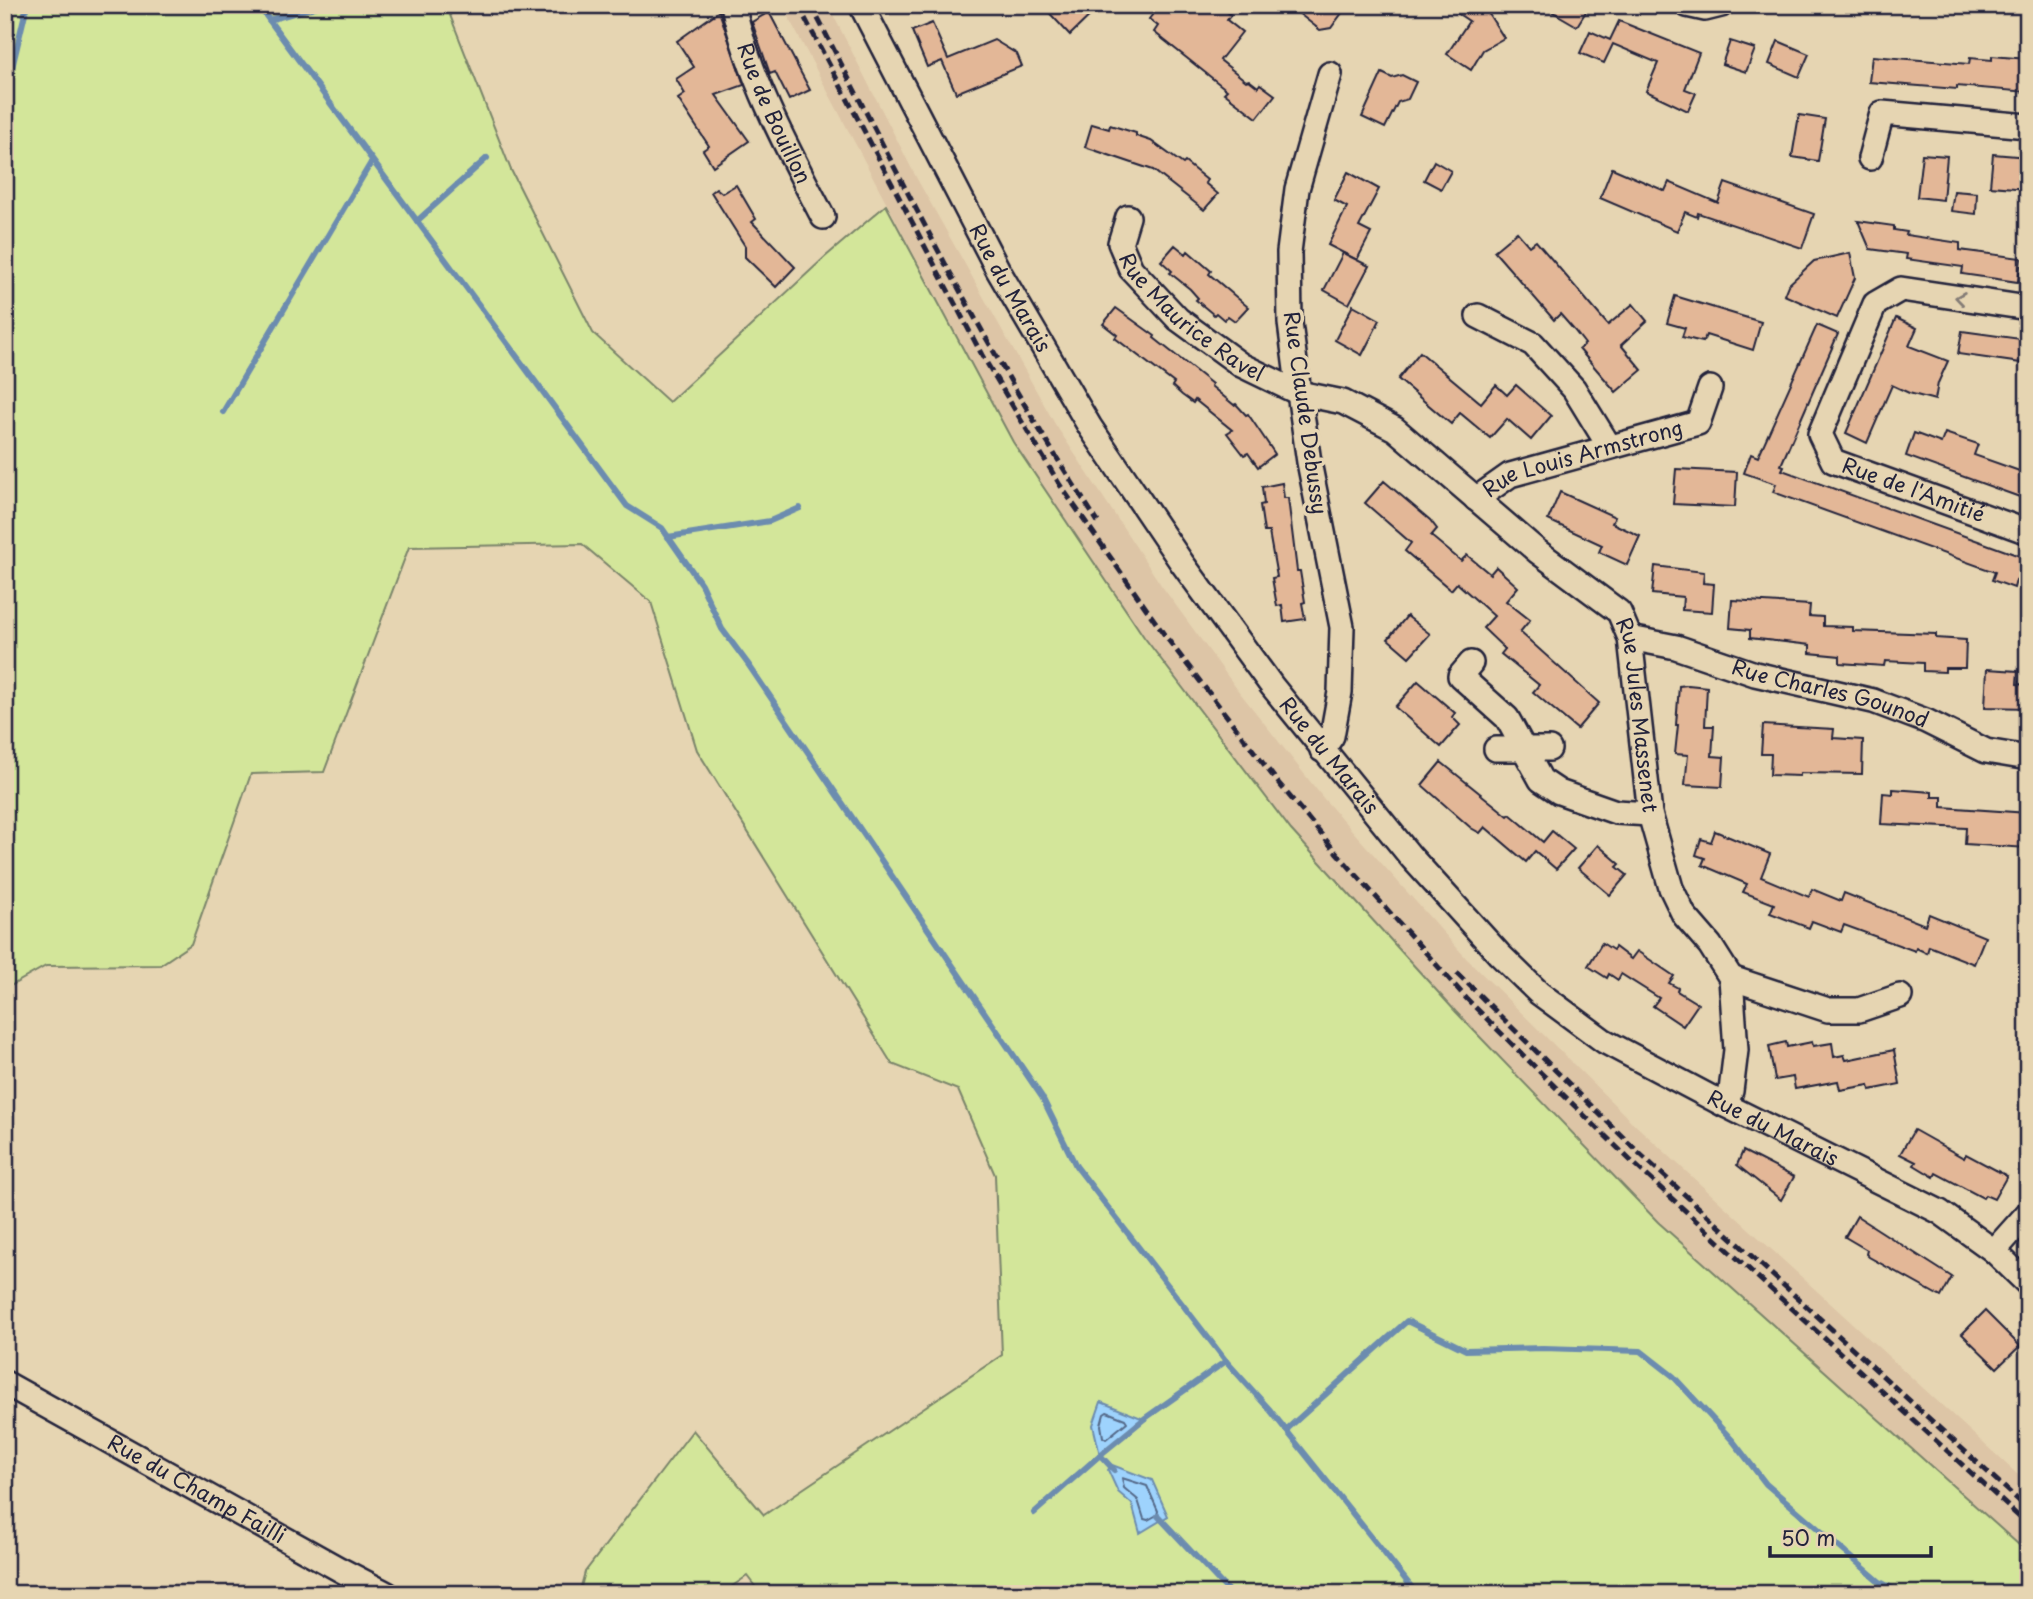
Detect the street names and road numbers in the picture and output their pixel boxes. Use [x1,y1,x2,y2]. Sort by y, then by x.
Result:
street label: Rue de Bouillon [730,38,821,189]
street label: Rue du Marais [963,217,1061,358]
street label: Rue Maurice Ravel [1112,248,1271,388]
street label: Rue Claude Debussy [1277,309,1337,516]
street label: Rue Louis Armstrong [1475,410,1686,504]
street label: Rue de l'Amitié [1838,448,1990,529]
street label: Rue Jules Massenet [1609,612,1668,814]
street label: Rue Charles Gounod [1728,649,1934,735]
street label: Rue du Marais [1273,689,1388,820]
street label: Rue du Marais [1702,1080,1845,1173]
street label: Rue du Champ Failli [102,1425,292,1550]

